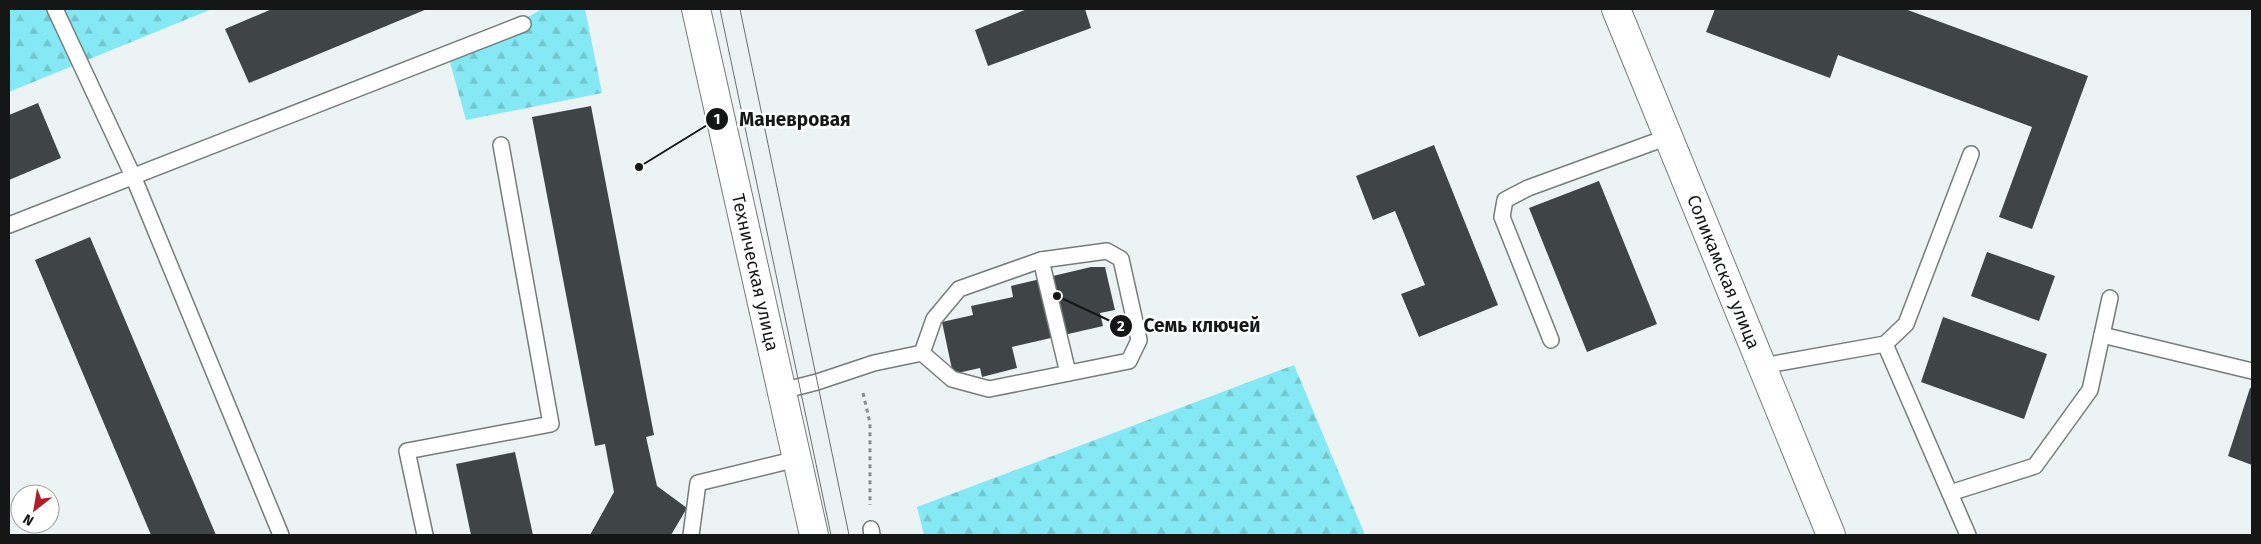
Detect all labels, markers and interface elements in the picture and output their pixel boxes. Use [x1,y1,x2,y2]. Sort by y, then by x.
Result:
callout: Маневровая [704,102,861,136]
text: Маневровая [739,108,851,131]
text: 1 [714,110,720,128]
street label: Техническая улица [727,192,783,353]
street label: Соликамская улица [1682,192,1765,352]
callout: Семь ключей [1108,309,1270,343]
text: Семь ключей [1144,314,1260,337]
text: 2 [1117,317,1125,335]
north arrow [10,484,60,534]
text: N [20,510,37,529]

